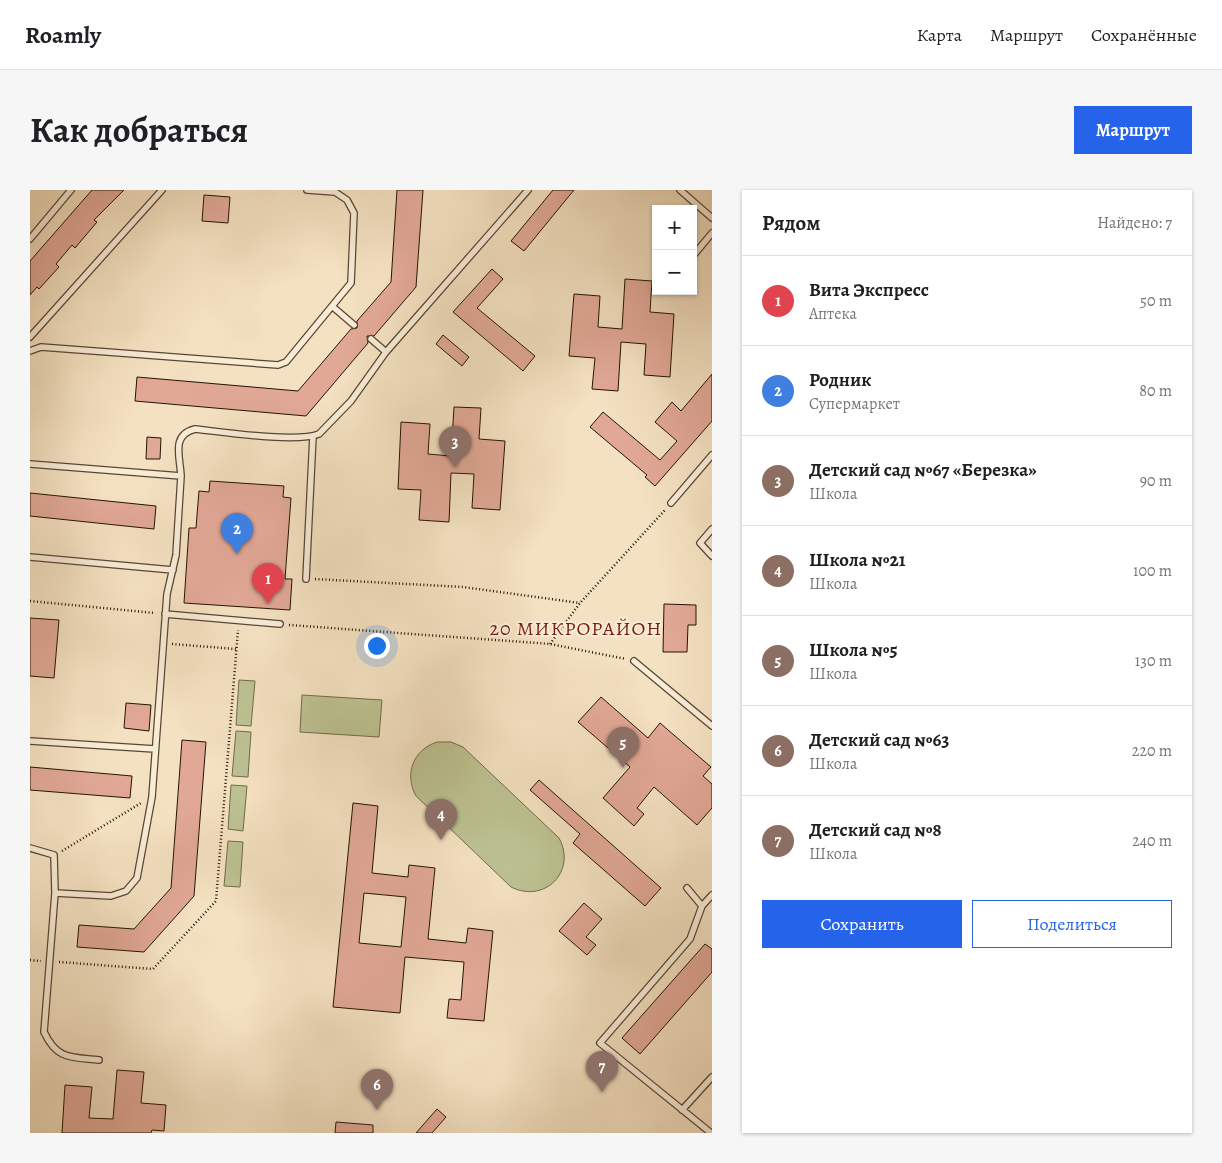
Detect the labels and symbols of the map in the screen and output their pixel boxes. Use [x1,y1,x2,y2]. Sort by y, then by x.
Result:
pin: 3 [439,426,471,467]
pin: 2 [221,513,253,554]
pin: 1 [252,563,284,604]
district label: 20 МИКРОРАЙОН [490,615,662,642]
your location [364,633,390,659]
pin: 5 [607,727,639,768]
pin: 4 [425,799,457,840]
pin: 7 [586,1051,618,1092]
pin: 6 [361,1069,393,1110]

